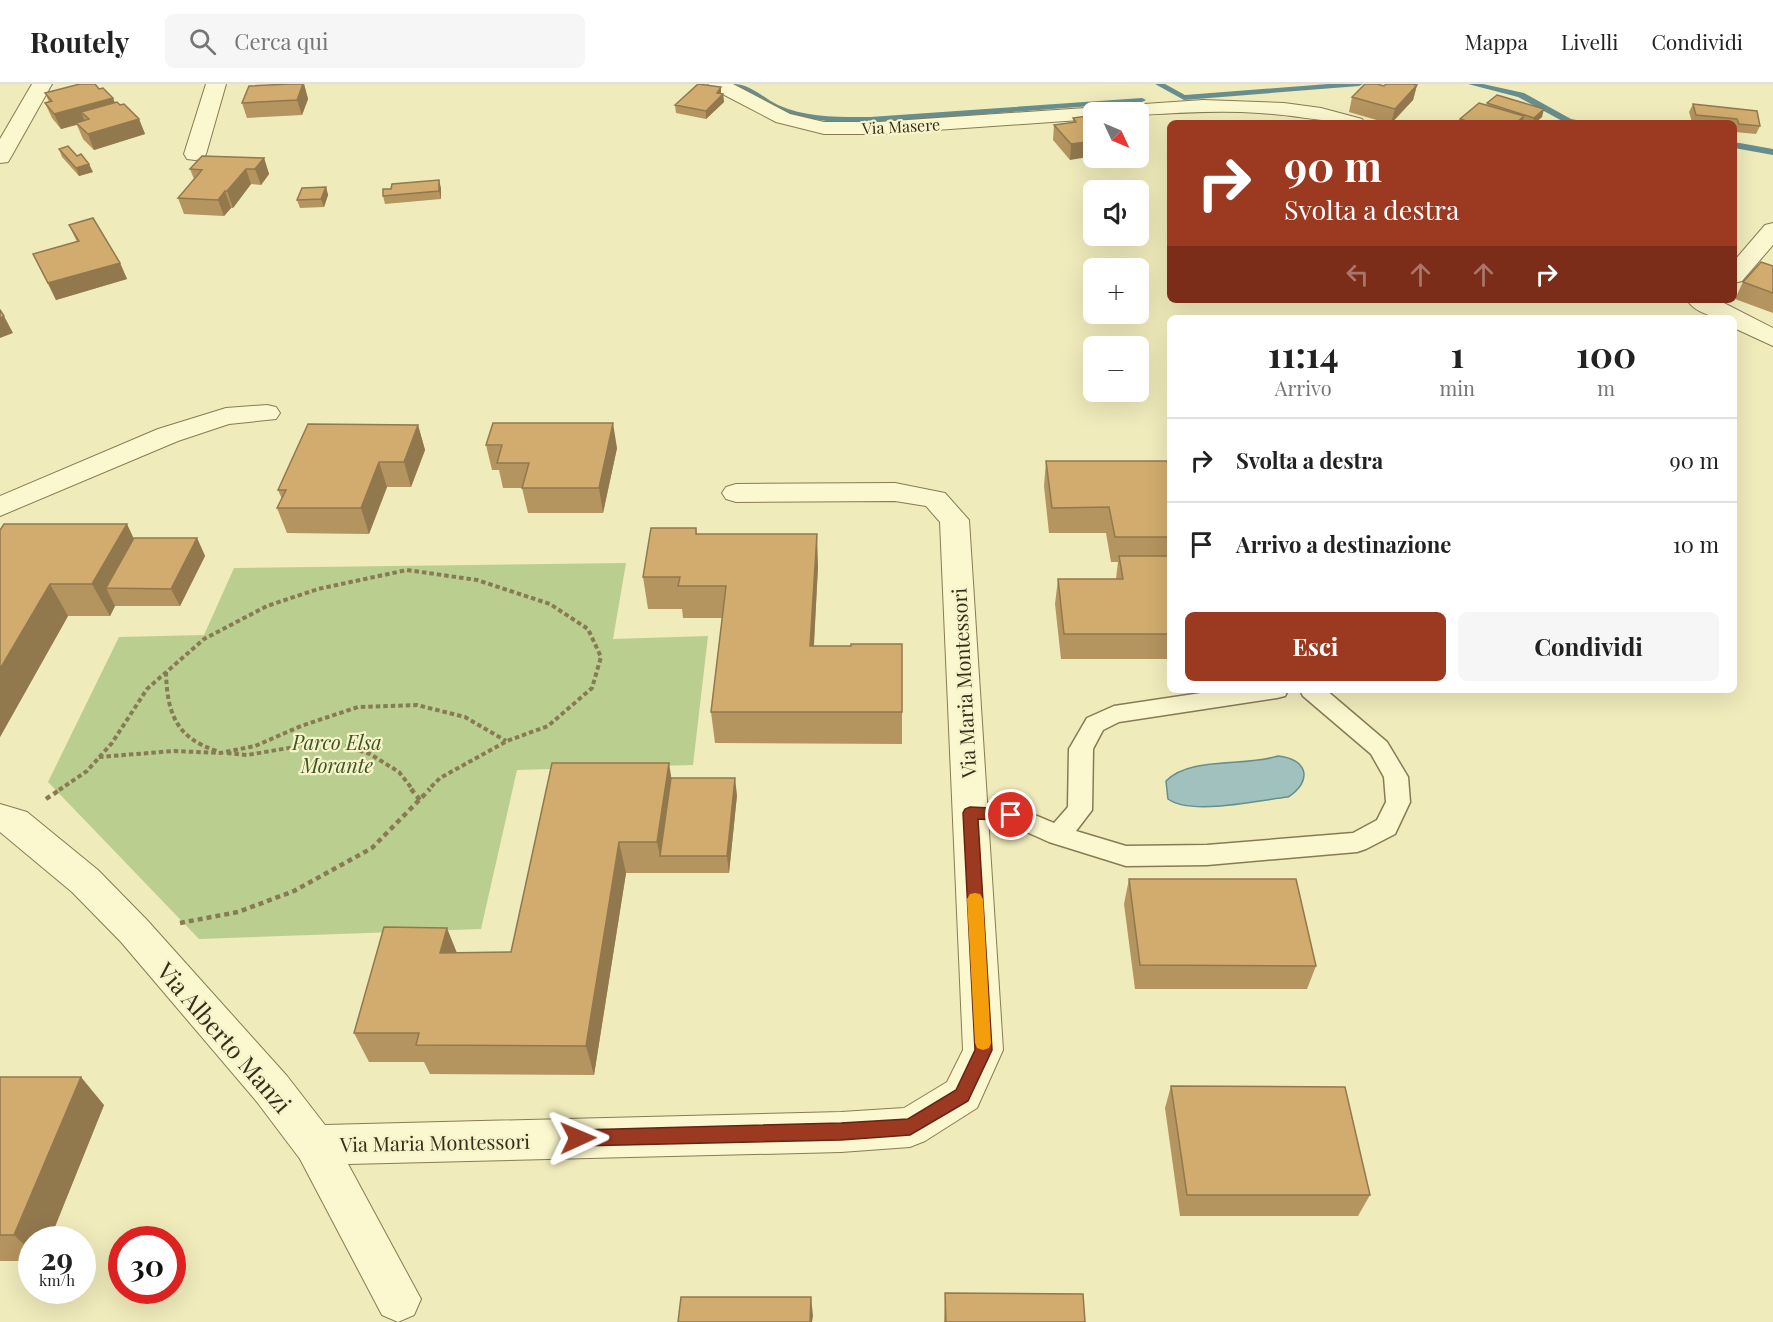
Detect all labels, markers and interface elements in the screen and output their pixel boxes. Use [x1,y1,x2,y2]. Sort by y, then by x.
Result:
search box [165,14,585,68]
text: Routely [30,23,129,60]
icon: search [186,25,219,58]
text: Cerca qui [234,26,328,56]
text: Mappa [1464,27,1528,55]
text: Livelli [1561,27,1618,55]
text: Condividi [1651,27,1743,55]
north arrow [1083,102,1149,168]
map controls [1083,102,1149,402]
street label: Via Masere [860,113,941,139]
text: 90 m [1284,137,1382,193]
icon: right [1185,144,1263,222]
button: sound [1083,180,1149,246]
text: Svolta a destra [1284,191,1459,227]
button: + [1083,258,1149,324]
icon: left [1341,258,1374,291]
icon: ahead [1404,258,1437,291]
icon: ahead [1467,258,1500,291]
icon: right [1530,258,1563,291]
text: 11:14 [1268,329,1339,377]
text: 1 [1450,329,1464,377]
text: 100 [1576,329,1636,377]
button: − [1083,336,1149,402]
text: Arrivo [1275,374,1332,401]
text: min [1440,374,1475,401]
text: m [1597,374,1615,401]
icon: right [1185,444,1218,477]
text: Svolta a destra [1236,445,1383,475]
text: 90 m [1670,445,1719,475]
icon: arrive [1185,528,1218,561]
text: Arrivo a destinazione [1236,529,1451,559]
text: 10 m [1673,529,1719,559]
street label: Via Maria Montessori [945,587,982,780]
button: Esci [1185,612,1446,681]
button: Condividi [1458,612,1719,681]
park label: Parco Elsa Morante [291,728,382,778]
pin [985,789,1036,840]
icon: arrive [994,798,1027,831]
street label: Via Alberto Manzi [150,954,299,1119]
position arrow [546,1106,610,1170]
street label: Via Maria Montessori [339,1127,530,1157]
speed limit sign: 30 [108,1226,186,1304]
text: 29 [41,1238,73,1278]
text: km/h [39,1270,75,1290]

